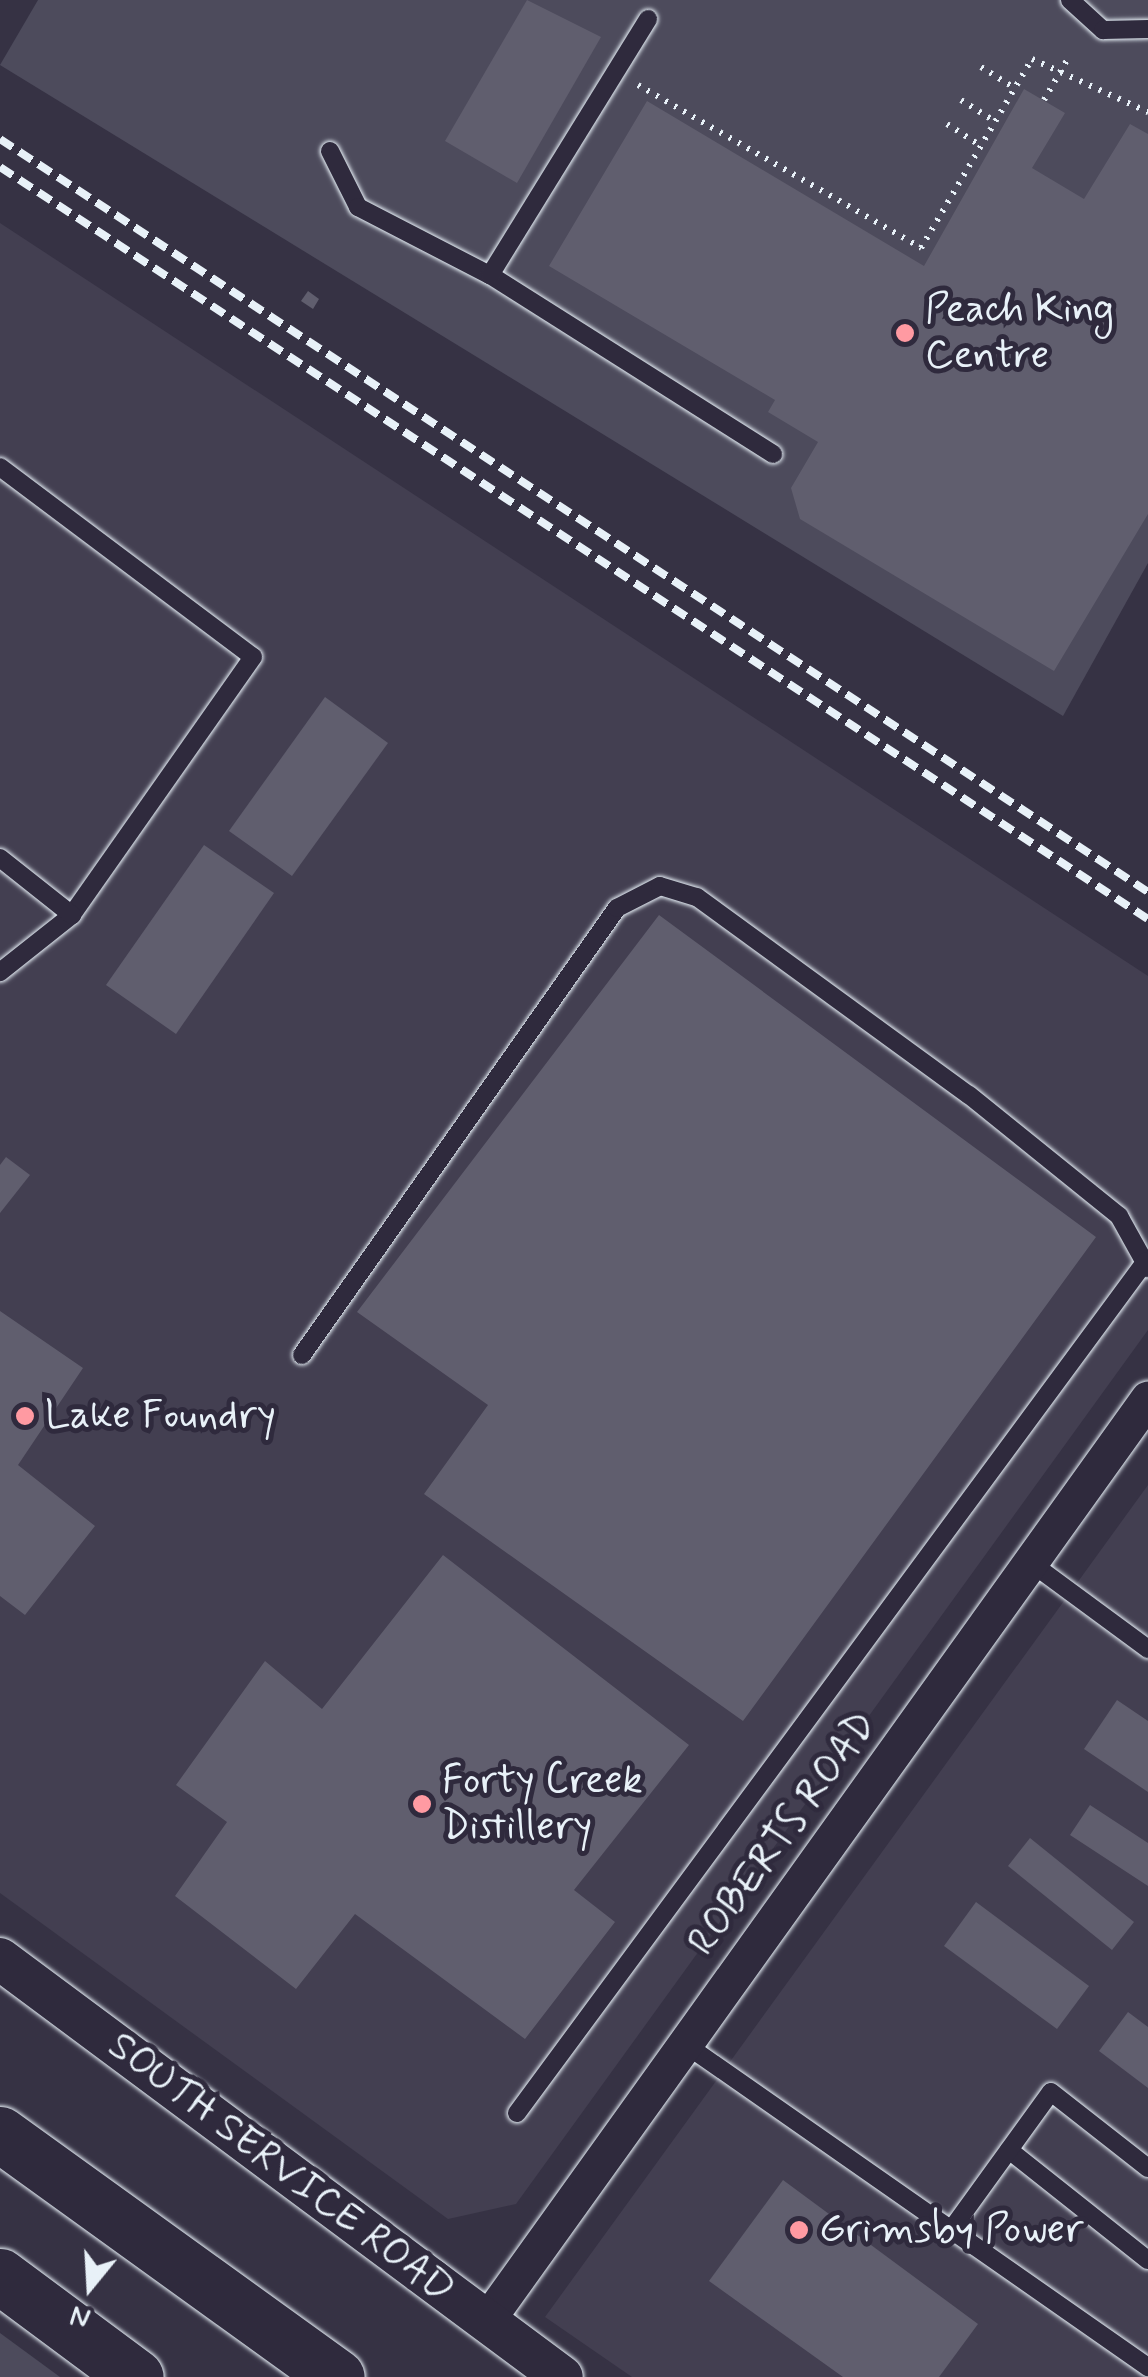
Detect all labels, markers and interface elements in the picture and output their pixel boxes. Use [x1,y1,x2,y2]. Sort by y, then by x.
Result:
place label: Peach King Centre [925,286,1114,380]
marker: Peach King Centre [894,322,916,344]
place label: Lake Foundry [45,1392,275,1440]
marker: Lake Foundry [14,1405,36,1427]
street label: ROBERTS ROAD [680,1705,886,1963]
place label: Forty Creek Distillery [442,1757,646,1851]
marker: Forty Creek Distillery [411,1793,433,1815]
street label: SOUTH SERVICE ROAD [99,2023,463,2313]
place label: Grimsby Power [819,2206,1084,2254]
marker: Grimsby Power [788,2219,810,2241]
north arrow [40,2237,140,2337]
text: N [66,2296,95,2336]

